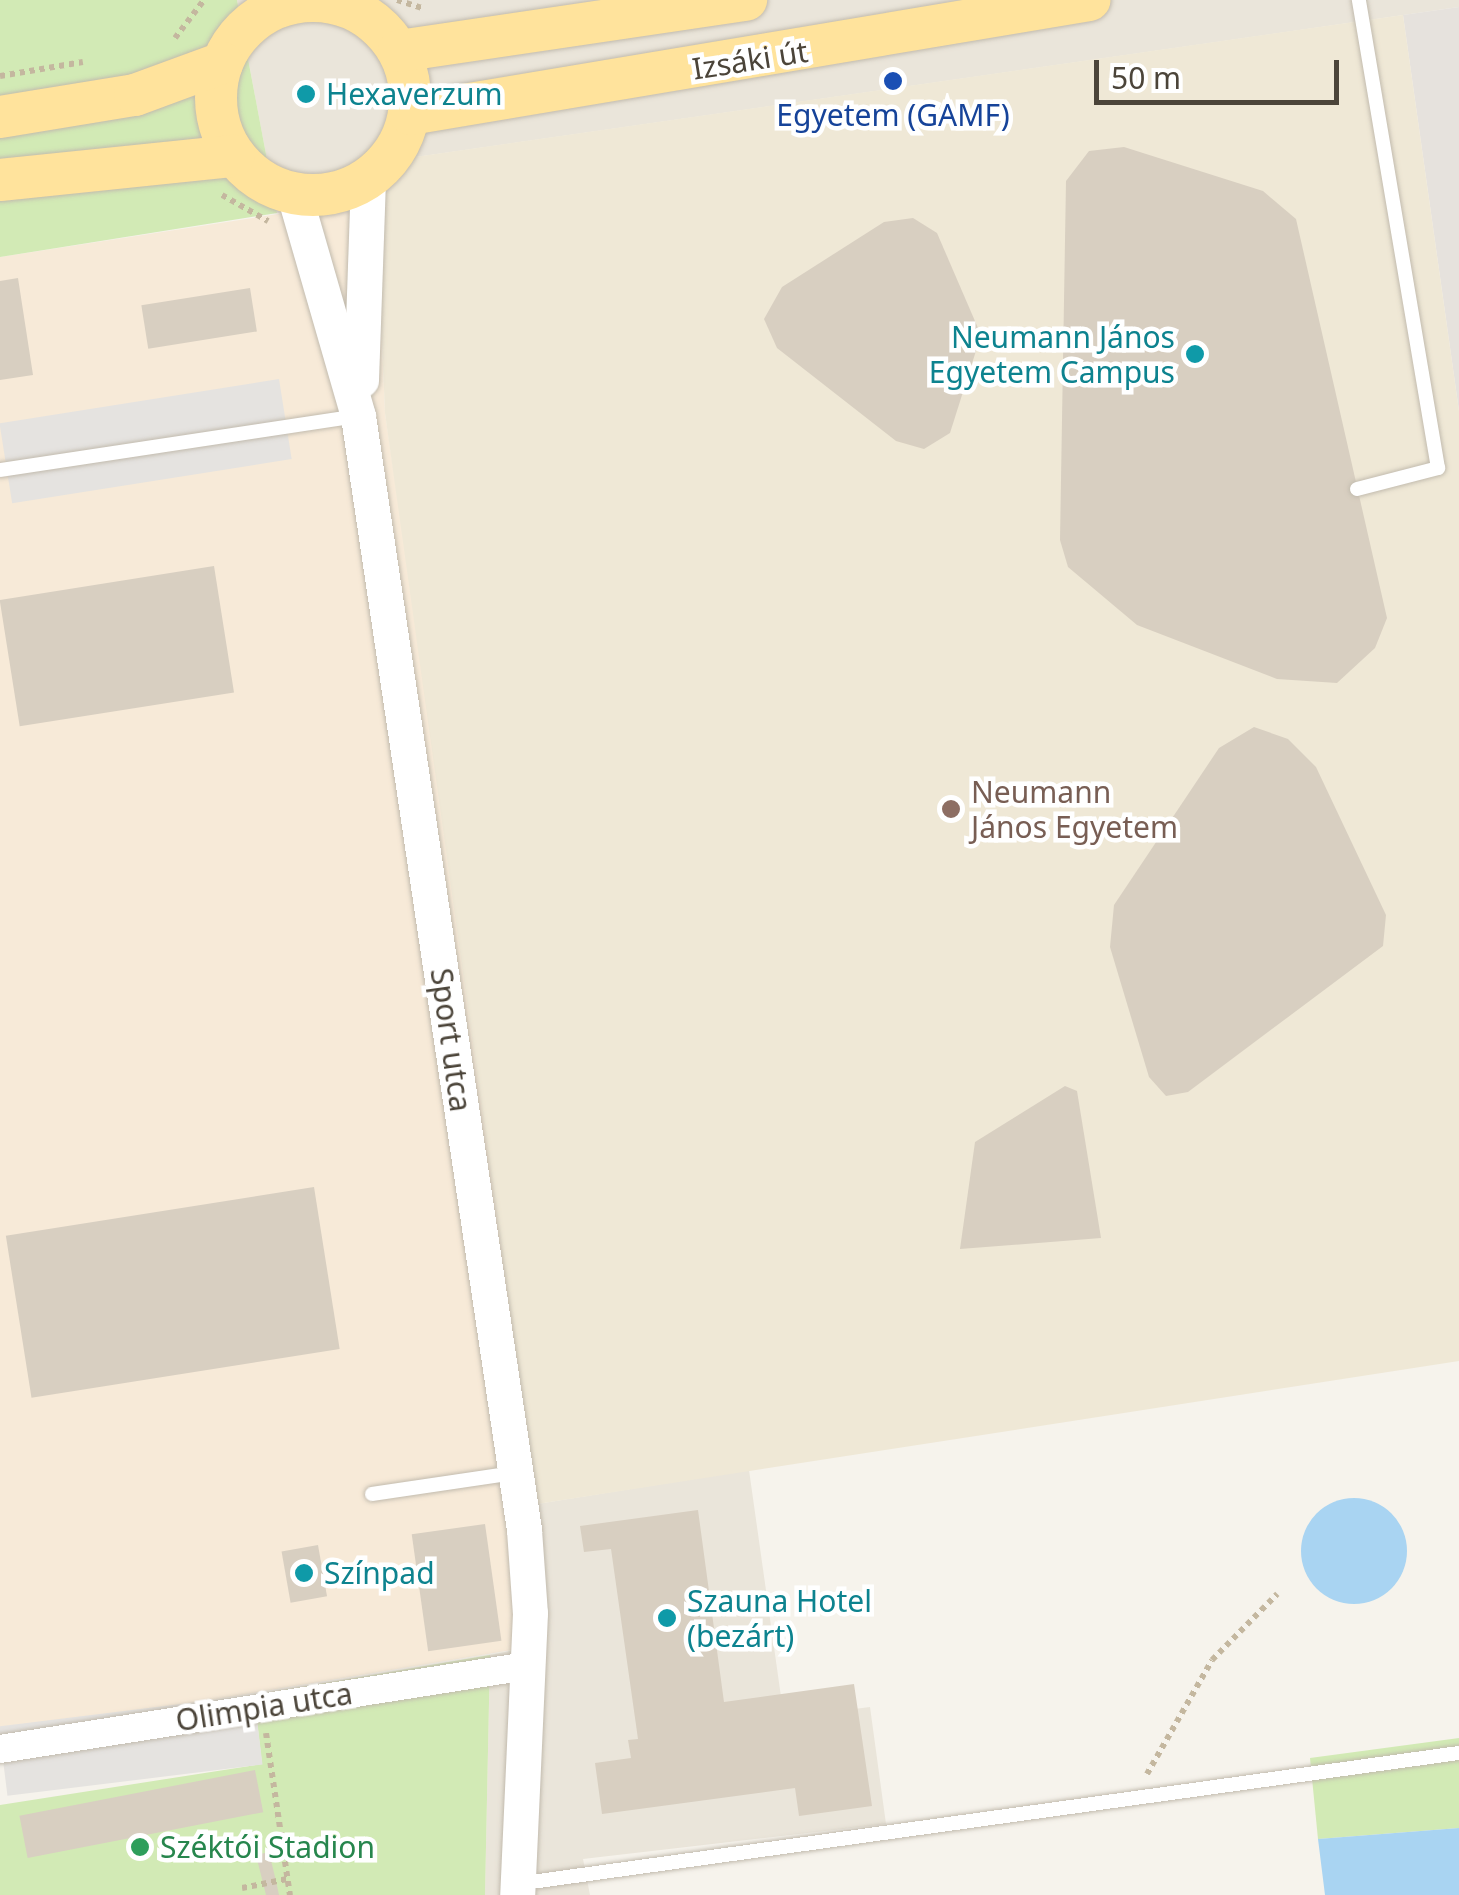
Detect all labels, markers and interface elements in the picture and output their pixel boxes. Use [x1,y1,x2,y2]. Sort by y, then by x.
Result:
street label: Izsáki út [690,33,810,87]
scale bar [1099,40,1344,102]
text: 50 m [1111,57,1181,98]
marker: Egyetem (GAMF) [882,70,904,92]
place label: Hexaverzum [326,76,502,112]
marker: Hexaverzum [295,83,317,105]
place label: Egyetem (GAMF) [776,97,1010,133]
place label: Neumann János Egyetem Campus [929,319,1175,390]
marker: Neumann János Egyetem Campus [1184,343,1206,365]
place label: Neumann János Egyetem [971,774,1178,844]
marker: Neumann János Egyetem [940,798,962,820]
street label: Sport utca [423,966,479,1114]
place label: Színpad [324,1555,435,1591]
marker: Színpad [293,1562,315,1584]
place label: Szauna Hotel (bezárt) [687,1583,872,1654]
marker: Szauna Hotel (bezárt) [656,1607,678,1629]
street label: Olimpia utca [173,1675,355,1739]
place label: Széktói Stadion [160,1829,375,1865]
marker: Széktói Stadion [129,1836,151,1858]

